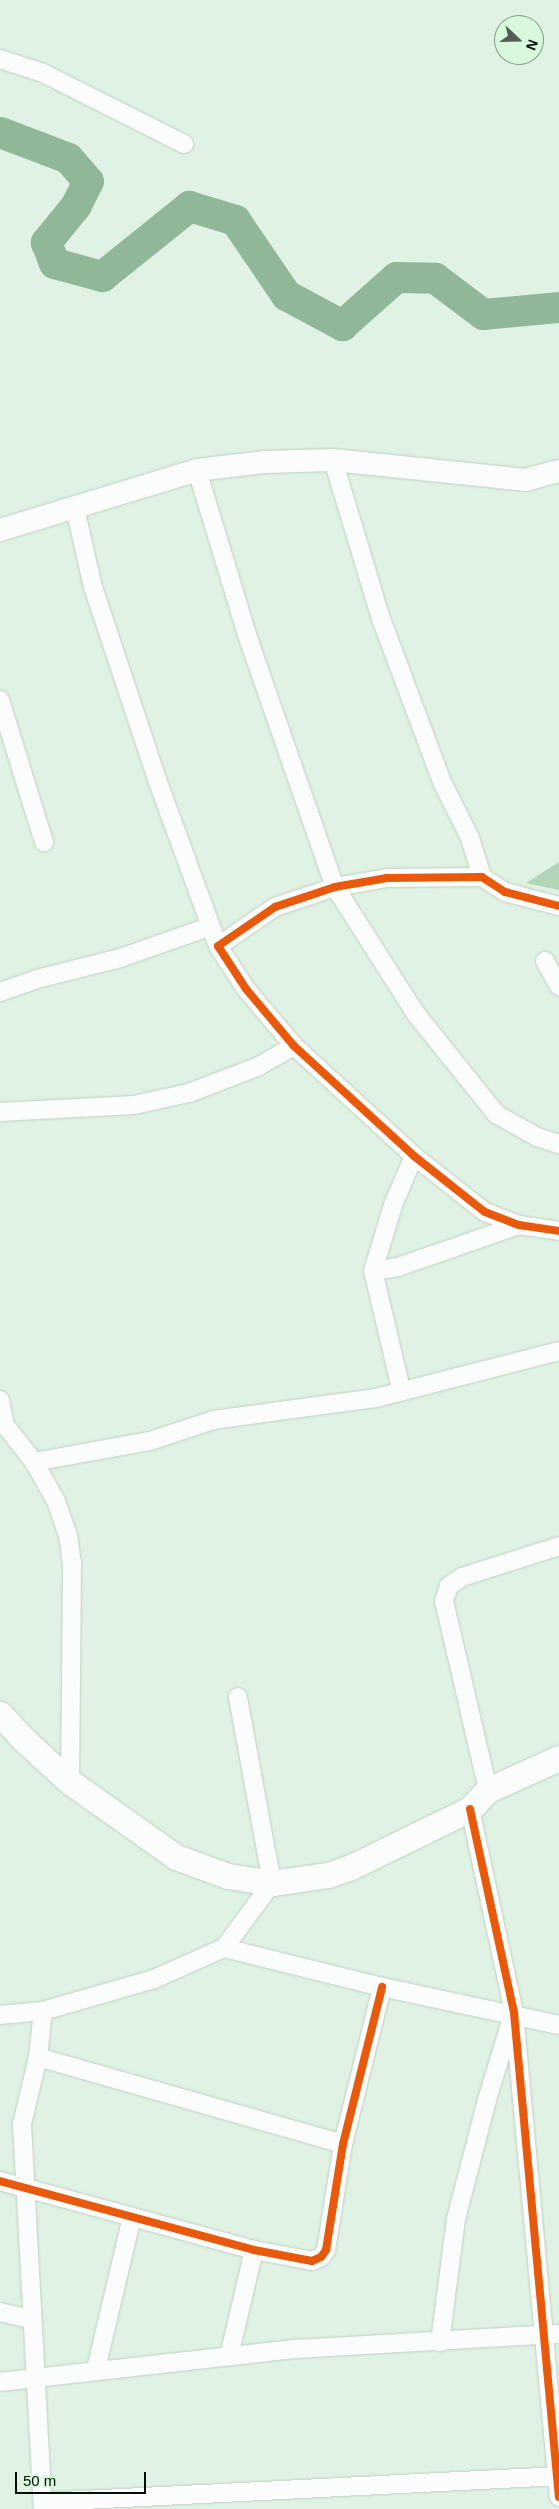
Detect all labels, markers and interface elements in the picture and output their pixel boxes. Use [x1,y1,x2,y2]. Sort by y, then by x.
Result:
north arrow [494,15,544,65]
text: N [523,37,541,53]
scale bar [18,2462,149,2494]
text: 50 m [23,2472,56,2489]

